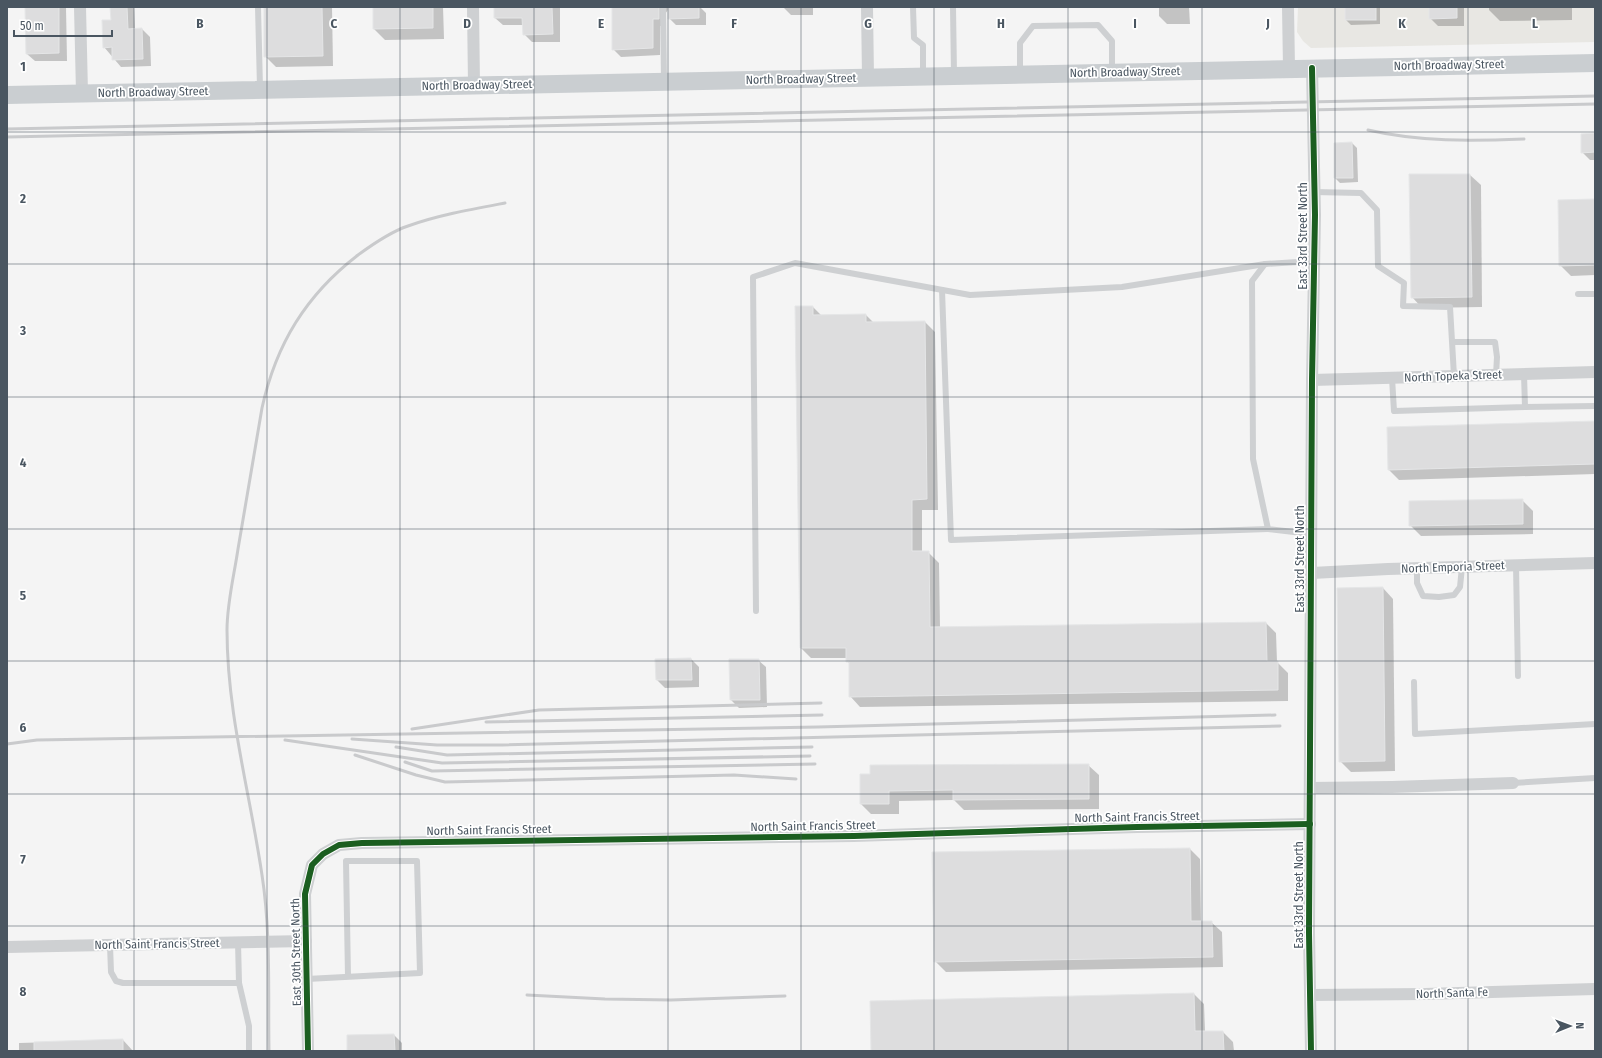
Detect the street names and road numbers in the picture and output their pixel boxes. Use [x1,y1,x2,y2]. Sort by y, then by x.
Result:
street label: North Broadway Street [1393,57,1505,73]
street label: North Broadway Street [1069,64,1181,80]
street label: North Broadway Street [745,71,857,87]
street label: North Broadway Street [421,77,533,93]
street label: North Broadway Street [97,84,209,100]
street label: East 33rd Street North [1296,182,1310,290]
street label: North Topeka Street [1404,367,1502,385]
street label: East 33rd Street North [1293,505,1307,613]
street label: North Emporia Street [1401,558,1505,576]
street label: North Saint Francis Street [1074,809,1200,825]
street label: North Saint Francis Street [750,818,876,834]
street label: North Saint Francis Street [426,822,552,838]
street label: East 33rd Street North [1292,841,1306,949]
street label: East 30th Street North [288,898,304,1006]
street label: North Saint Francis Street [94,936,220,952]
street label: North Santa Fe [1416,985,1488,1001]

